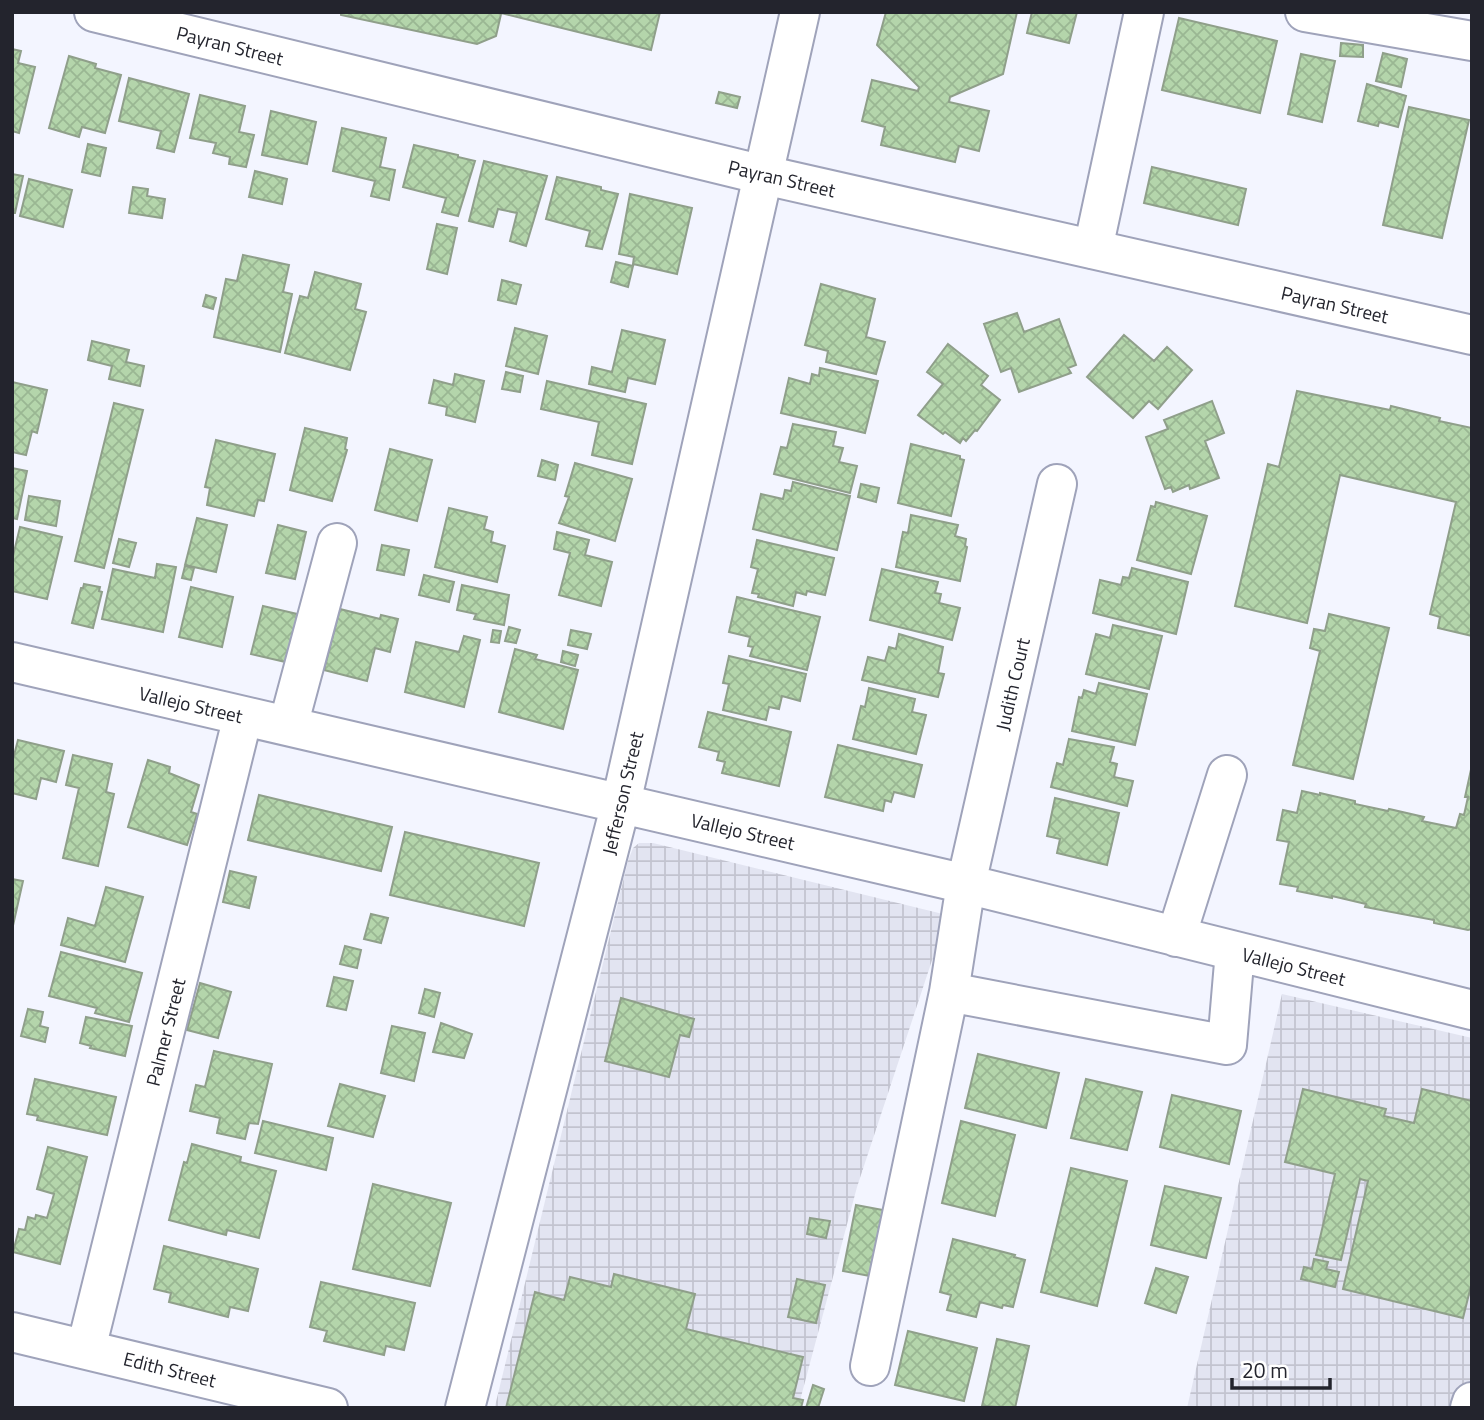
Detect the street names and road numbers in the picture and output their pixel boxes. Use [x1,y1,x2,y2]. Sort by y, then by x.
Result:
street label: Payran Street [173,18,287,72]
street label: Payran Street [726,152,839,204]
street label: Payran Street [1279,278,1392,330]
street label: Judith Court [987,634,1037,733]
street label: Vallejo Street [136,678,246,730]
street label: Jefferson Street [594,728,650,858]
street label: Vallejo Street [688,805,798,857]
street label: Vallejo Street [1239,939,1349,993]
street label: Palmer Street [138,975,192,1089]
street label: Edith Street [121,1343,220,1395]

